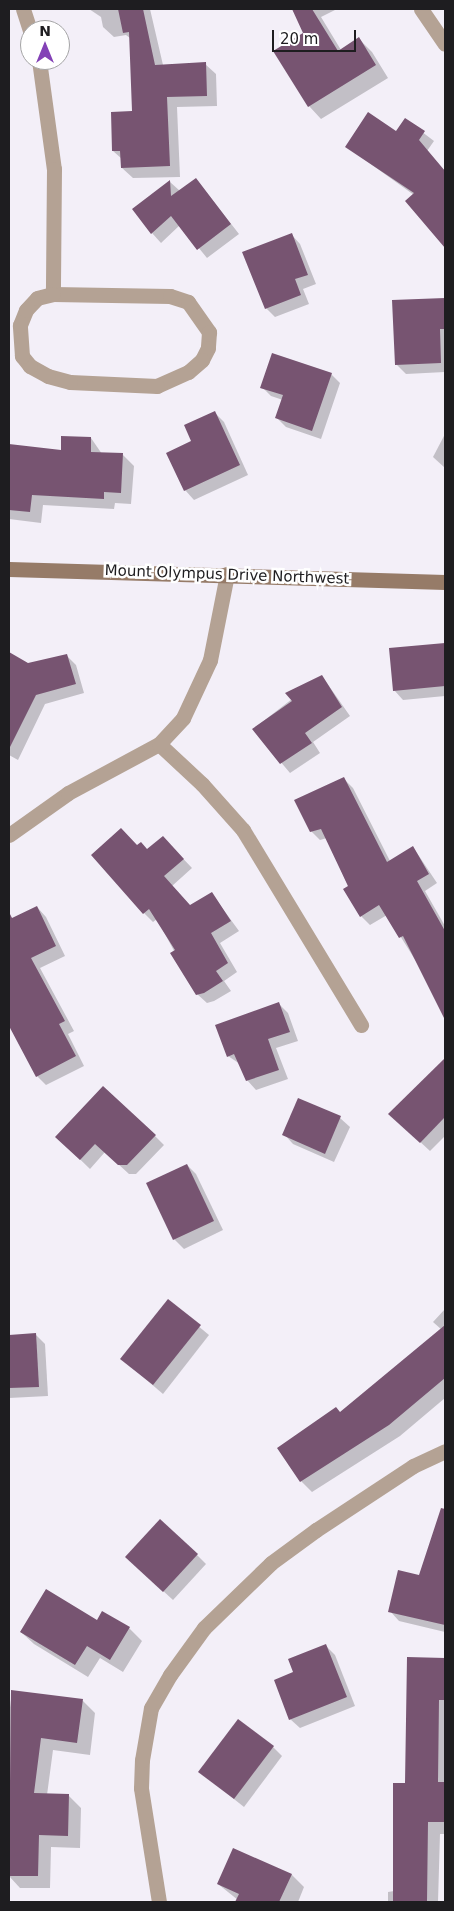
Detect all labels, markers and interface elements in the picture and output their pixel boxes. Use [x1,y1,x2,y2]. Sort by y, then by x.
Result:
north arrow [20,20,70,70]
scale bar [274,20,358,52]
text: N [39,23,51,39]
text: 20 m [280,30,318,48]
street label: Mount Olympus Drive Northwest [104,562,350,588]

